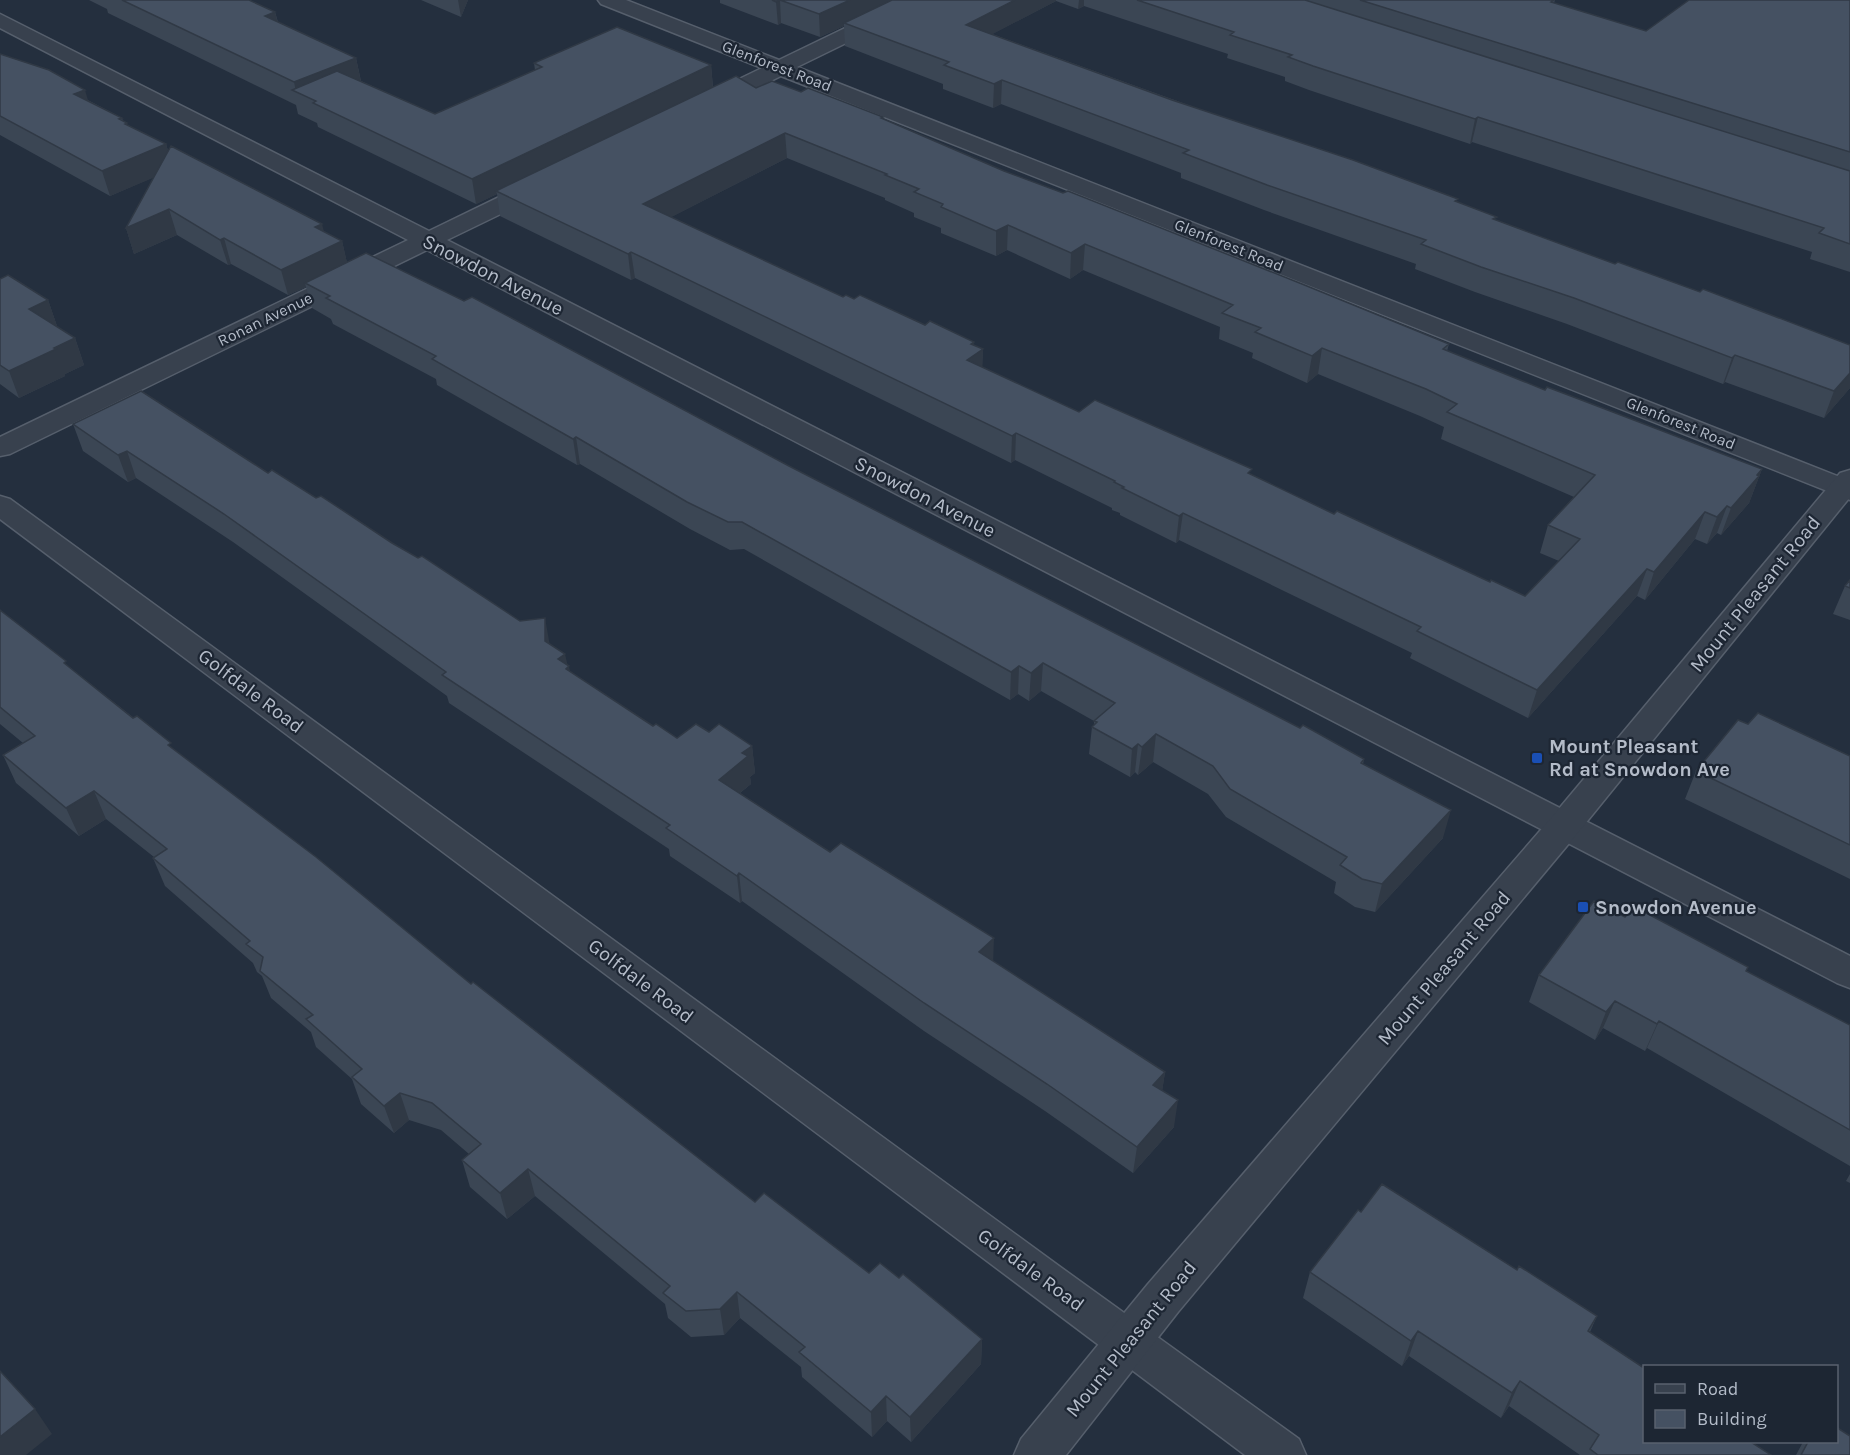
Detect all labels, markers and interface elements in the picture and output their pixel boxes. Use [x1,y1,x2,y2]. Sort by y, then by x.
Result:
street label: Glenforest Road [719,36,835,96]
street label: Glenforest Road [1172,214,1286,276]
street label: Snowdon Avenue [419,230,567,320]
street label: Ronan Avenue [214,288,316,350]
street label: Glenforest Road [1624,392,1738,454]
street label: Snowdon Avenue [851,452,999,542]
street label: Mount Pleasant Road [1685,511,1825,677]
street label: Golfdale Road [194,644,308,738]
place label: Mount Pleasant Rd at Snowdon Ave [1549,735,1730,781]
marker: Mount Pleasant Rd at Snowdon Ave [1530,751,1544,765]
street label: Mount Pleasant Road [1373,886,1515,1050]
place label: Snowdon Avenue [1595,896,1757,919]
marker: Snowdon Avenue [1576,900,1590,914]
street label: Golfdale Road [584,934,698,1028]
street label: Golfdale Road [973,1224,1089,1316]
street label: Mount Pleasant Road [1061,1256,1201,1422]
legend [1643,1365,1838,1443]
text: Road [1697,1378,1738,1400]
text: Building [1697,1408,1767,1430]

